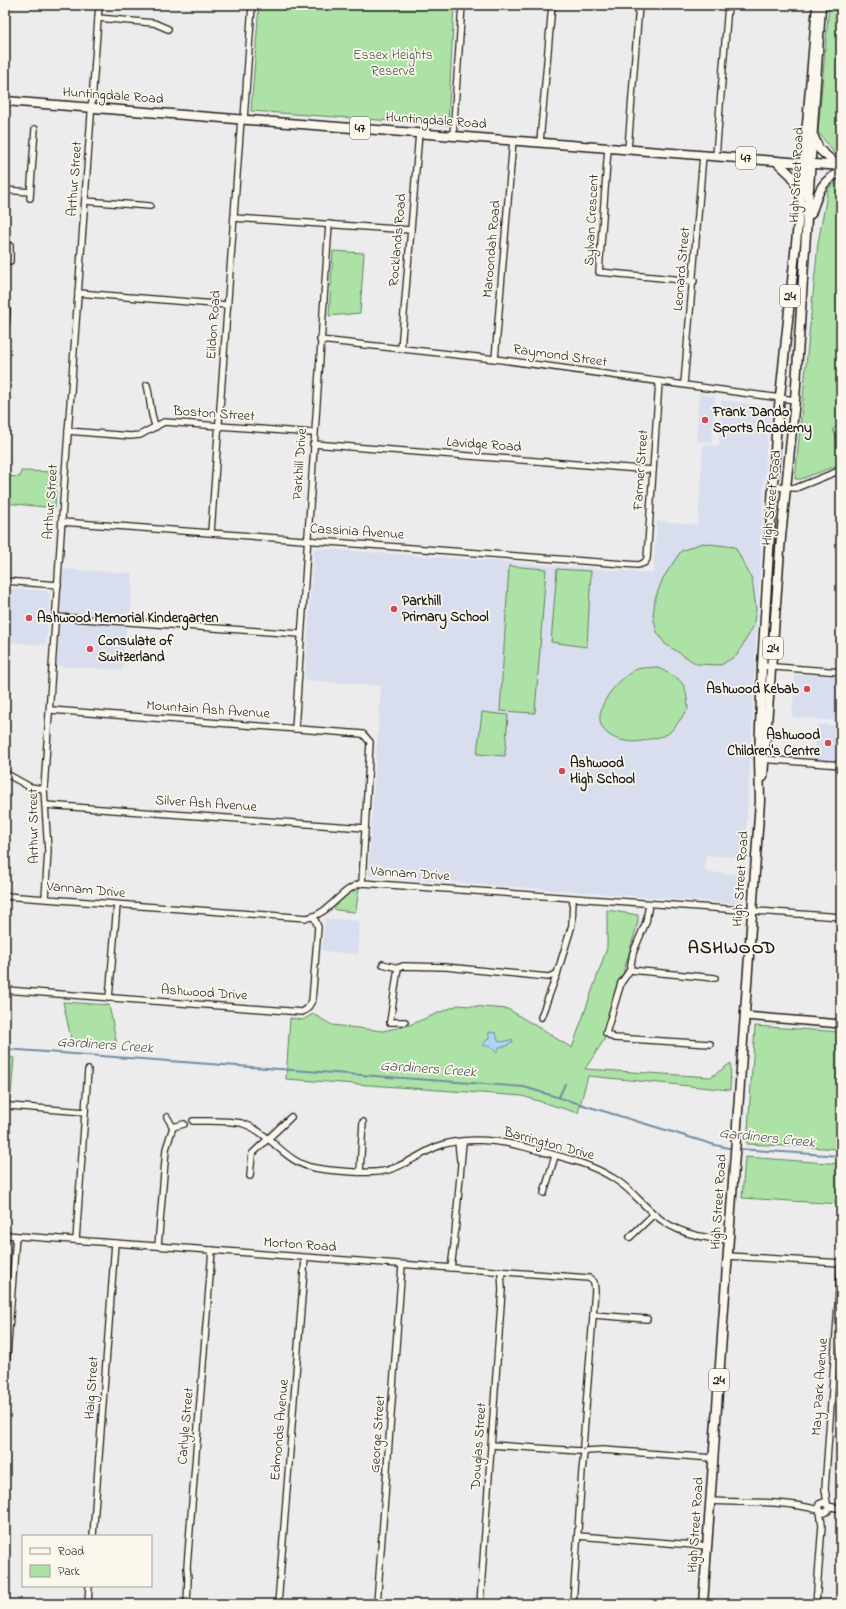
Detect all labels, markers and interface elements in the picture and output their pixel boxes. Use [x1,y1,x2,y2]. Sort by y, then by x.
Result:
park label: Essex Heights Reserve [353,45,433,82]
street label: Huntingdale Road [62,82,164,111]
street label: Huntingdale Road [385,107,487,136]
road number: 47 [350,117,370,139]
street label: High Street Road [784,127,811,223]
street label: Arthur Street [62,140,88,217]
road number: 47 [736,147,756,169]
street label: Sylvan Crescent [579,173,606,267]
street label: Rocklands Road [383,193,413,287]
street label: Maroondah Road [477,199,507,299]
street label: Leonard Street [668,226,696,312]
road number: 24 [780,285,800,307]
street label: Eildon Road [201,290,227,360]
street label: Raymond Street [511,339,609,374]
street label: Boston Street [172,401,256,427]
place label: Frank Dando Sports Academy [712,402,812,441]
marker: Frank Dando Sports Academy [700,415,710,425]
street label: Parkhill Drive [287,427,313,501]
street label: Farmer Street [628,428,654,512]
street label: Lavidge Road [446,432,522,459]
street label: High Street Road [757,449,788,547]
street label: Arthur Street [38,463,64,540]
street label: Cassinia Avenue [309,518,406,546]
place label: Parkhill Primary School [402,591,489,630]
marker: Parkhill Primary School [389,604,399,614]
place label: Ashwood Memorial Kindergarten [37,608,218,631]
marker: Ashwood Memorial Kindergarten [24,613,34,623]
place label: Consulate of Switzerland [98,631,174,668]
road number: 24 [763,637,783,659]
marker: Consulate of Switzerland [85,644,95,654]
place label: Ashwood Kebab [706,679,800,700]
marker: Ashwood Kebab [802,684,812,694]
street label: Mountain Ash Avenue [146,695,271,725]
place label: Ashwood Children's Centre [727,725,821,762]
marker: Ashwood Children's Centre [823,738,833,748]
place label: Ashwood High School [570,753,636,792]
marker: Ashwood High School [557,766,567,776]
street label: Arthur Street [23,788,45,864]
street label: Silver Ash Avenue [155,790,258,818]
street label: High Street Road [727,830,756,928]
street label: Vannam Drive [369,861,451,887]
street label: Vannam Drive [45,876,127,904]
district label: ASHWOOD [688,936,776,962]
street label: Ashwood Drive [160,980,249,1007]
water label: Gardiners Creek [56,1031,155,1059]
water label: Gardiners Creek [379,1055,478,1083]
street label: Barrington Drive [500,1122,597,1167]
water label: Gardiners Creek [718,1122,817,1154]
street label: High Street Road [705,1153,734,1251]
street label: Morton Road [263,1232,337,1258]
street label: May Park Avenue [806,1337,835,1437]
street label: Haig Street [79,1355,106,1420]
road number: 24 [709,1369,729,1391]
street label: Edmonds Avenue [265,1378,295,1482]
street label: Carlyle Street [172,1386,201,1465]
street label: George Street [365,1394,392,1474]
street label: Douglas Street [465,1402,494,1491]
street label: High Street Road [682,1476,711,1574]
legend [22,1535,152,1587]
text: Road [58,1543,84,1561]
text: Park [58,1563,80,1581]

